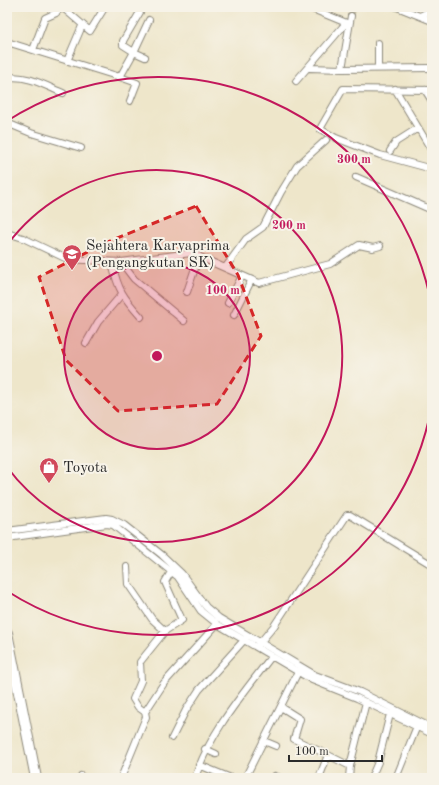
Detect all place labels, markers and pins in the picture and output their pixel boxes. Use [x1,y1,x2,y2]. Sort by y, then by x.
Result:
place label: Sejahtera Karyaprima (Pengangkutan SK) [86,239,230,271]
school or university icon: Sejahtera Karyaprima (Pengangkutan SK) [61,243,83,271]
centre of rings [150,349,164,363]
shop icon: Toyota [38,456,60,484]
place label: Toyota [63,461,108,476]

